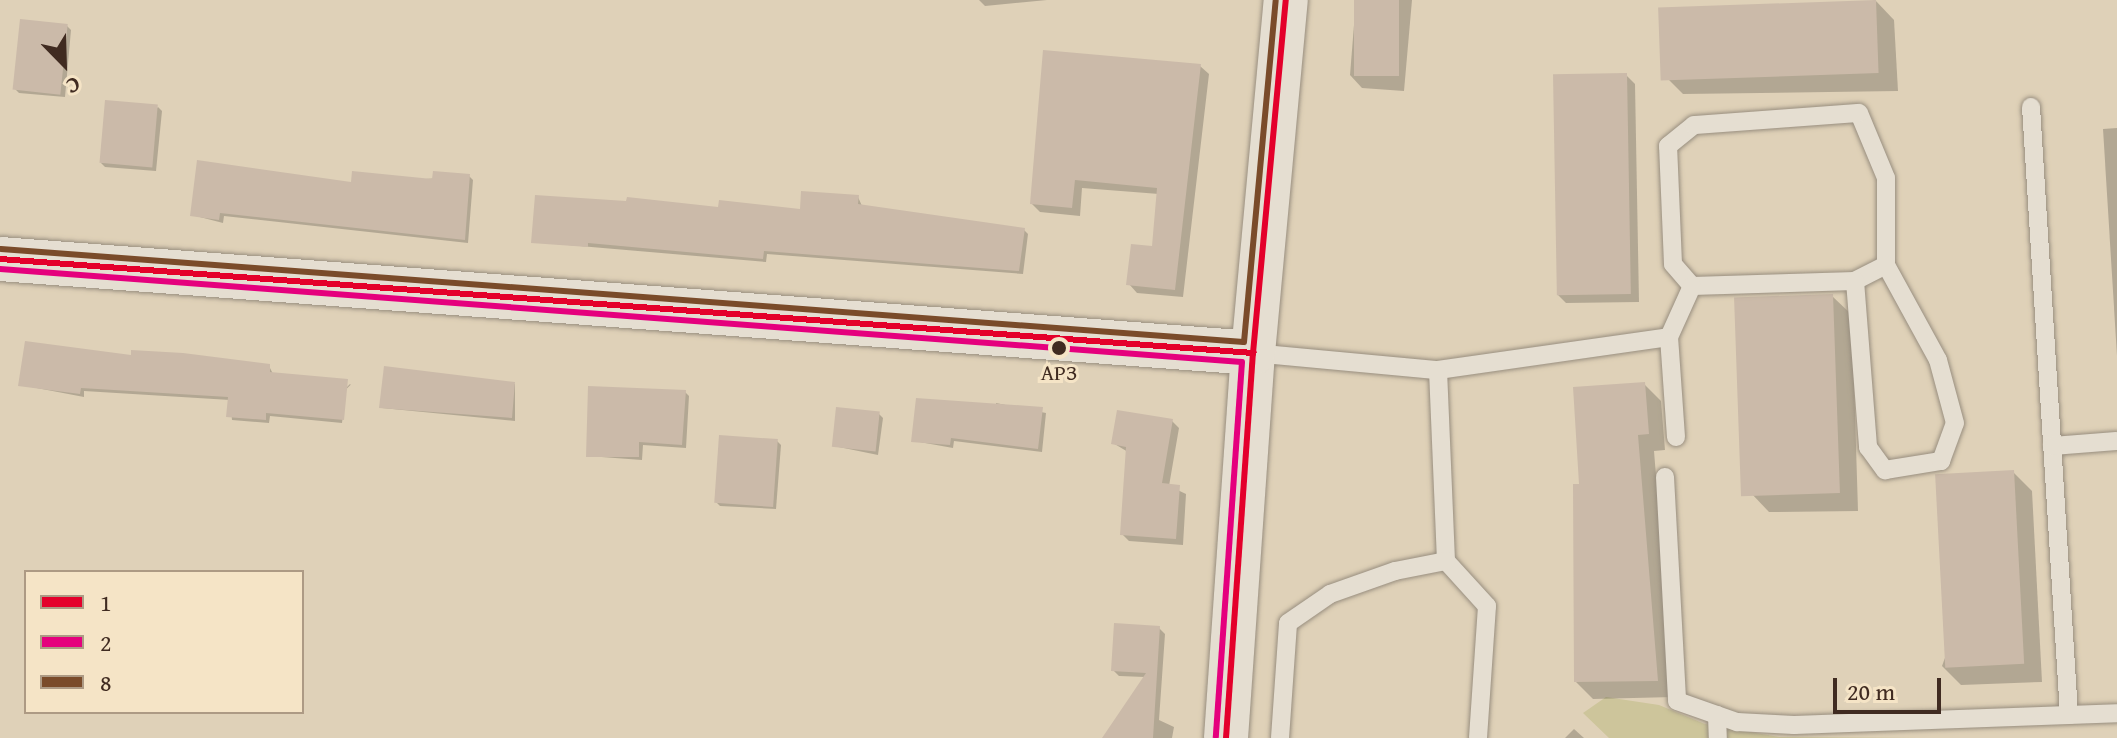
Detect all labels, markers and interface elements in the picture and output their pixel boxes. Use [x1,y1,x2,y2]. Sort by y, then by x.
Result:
north arrow [24,24,104,104]
text: С [61,69,85,103]
marker: АРЗ [1051,340,1067,356]
place label: АРЗ [1041,360,1077,386]
legend [24,570,304,714]
text: 1 [100,585,112,620]
text: 2 [100,625,112,660]
scale bar [1837,662,1945,712]
text: 8 [100,665,112,700]
text: 20 m [1847,674,1895,709]

